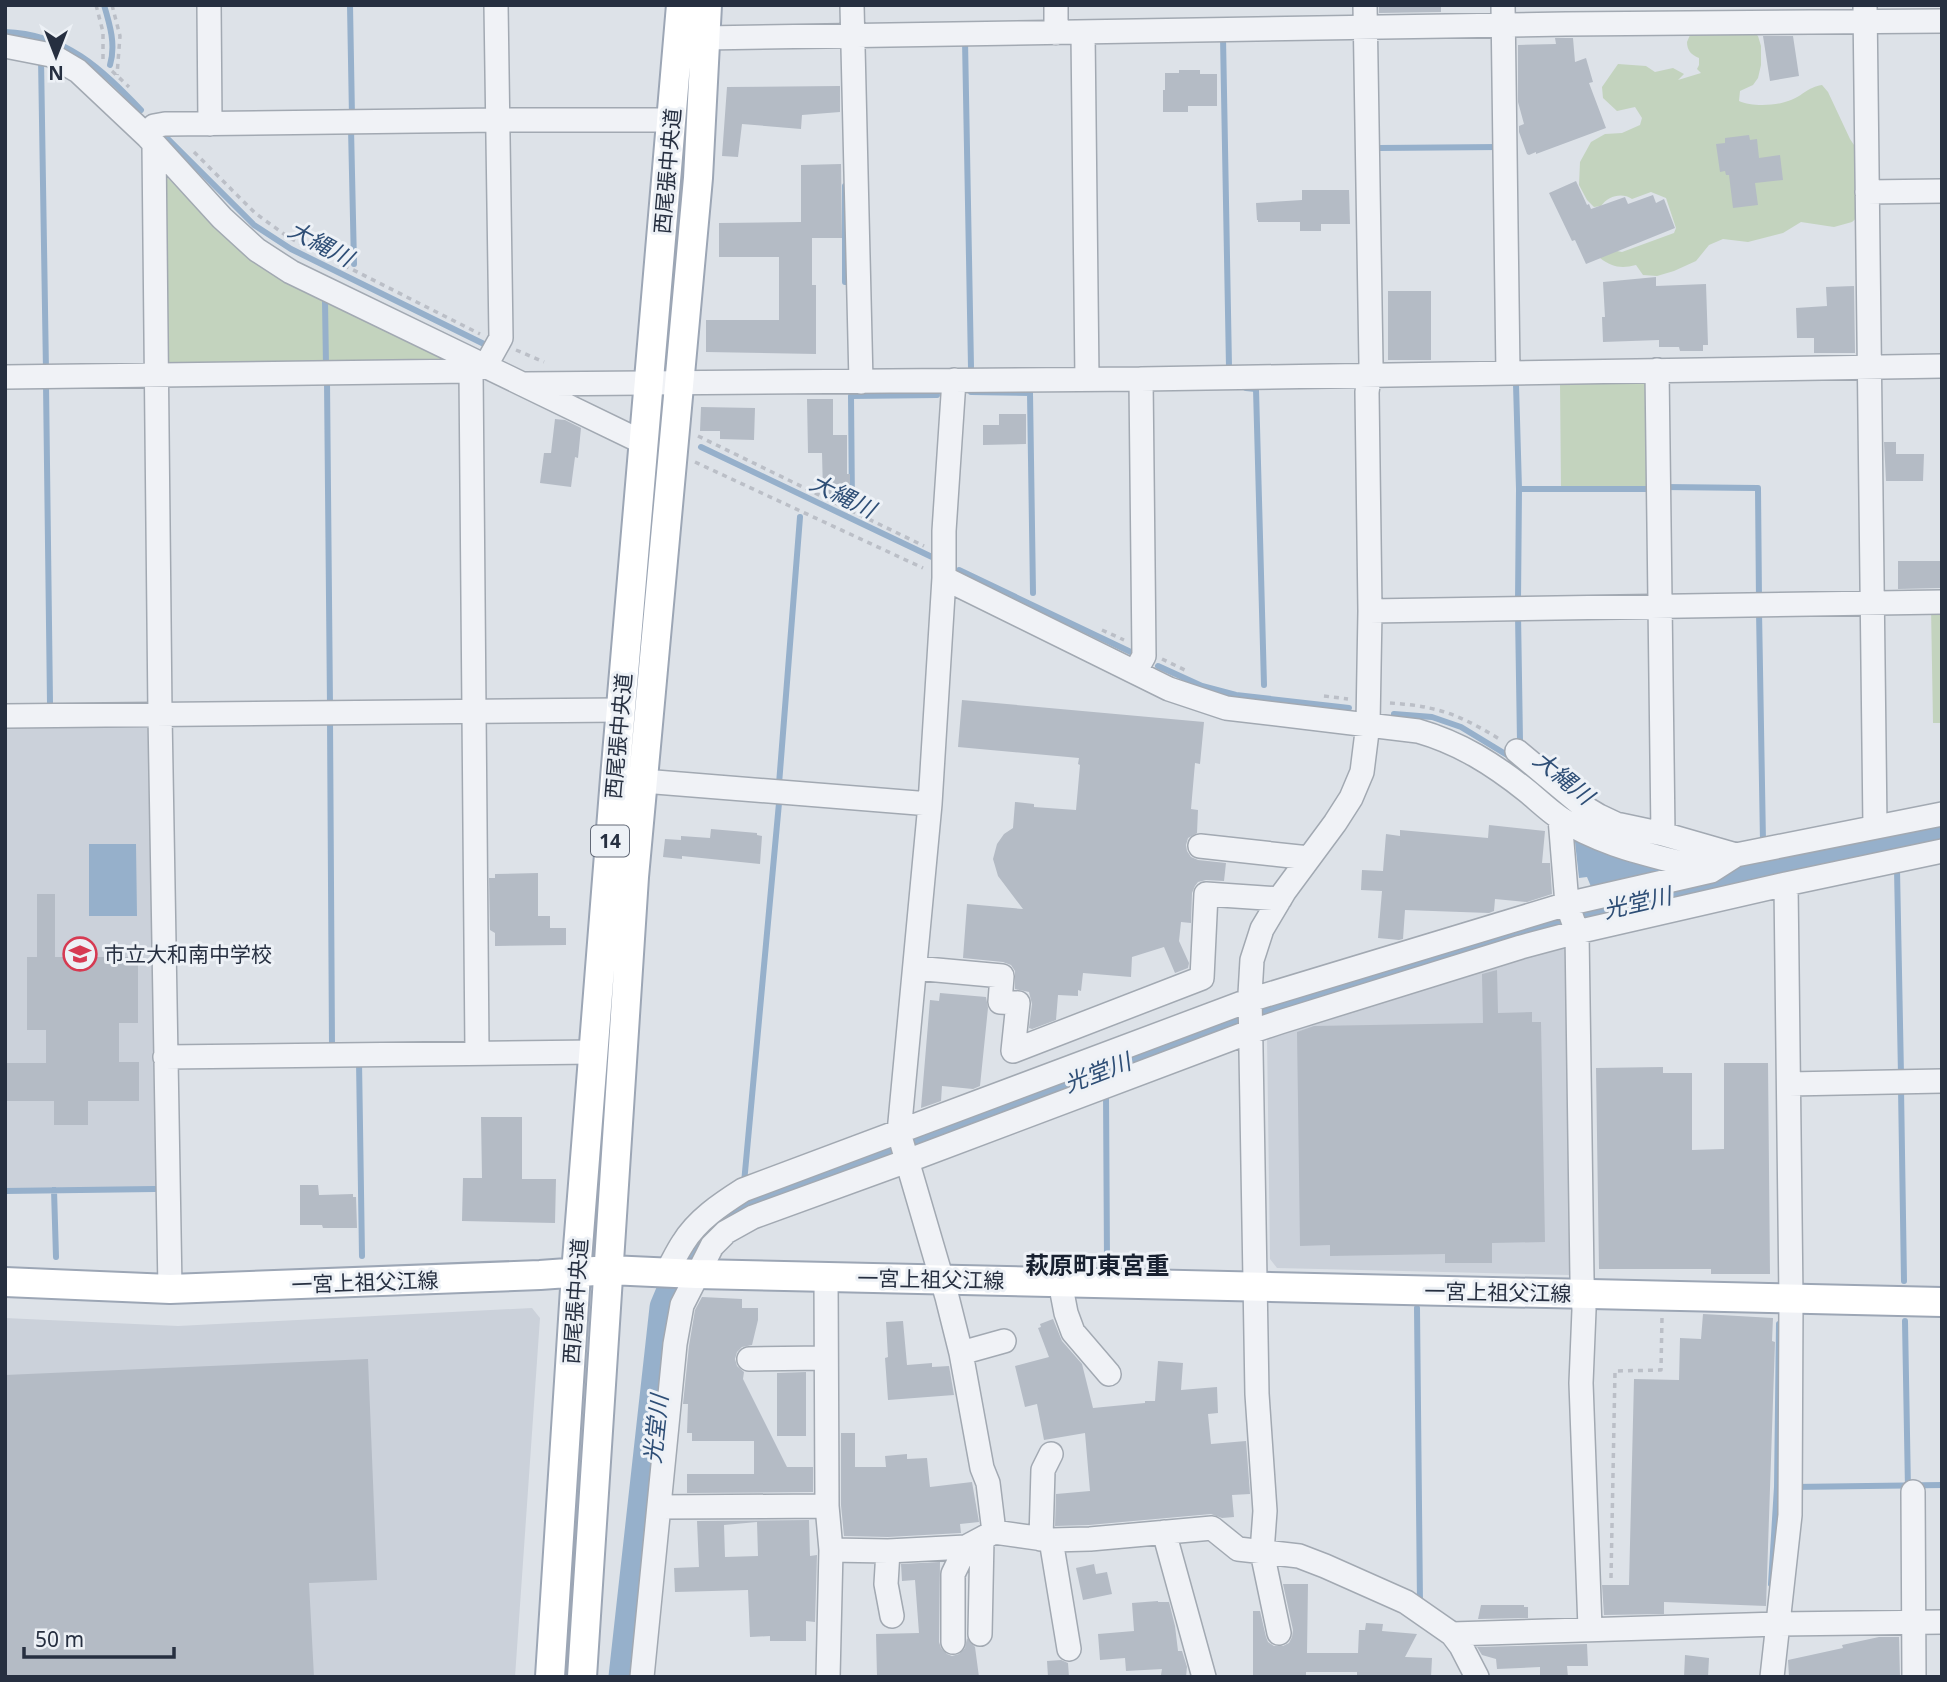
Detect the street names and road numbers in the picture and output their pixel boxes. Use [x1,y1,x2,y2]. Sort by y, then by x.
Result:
street label: 西尾張中央道 [648,107,686,235]
street label: 西尾張中央道 [599,672,637,800]
road number: 14 [591,826,629,856]
street label: 西尾張中央道 [557,1237,593,1365]
street label: 一宮上祖父江線 [857,1264,1005,1294]
street label: 一宮上祖父江線 [291,1265,439,1299]
street label: 一宮上祖父江線 [1424,1277,1572,1307]

